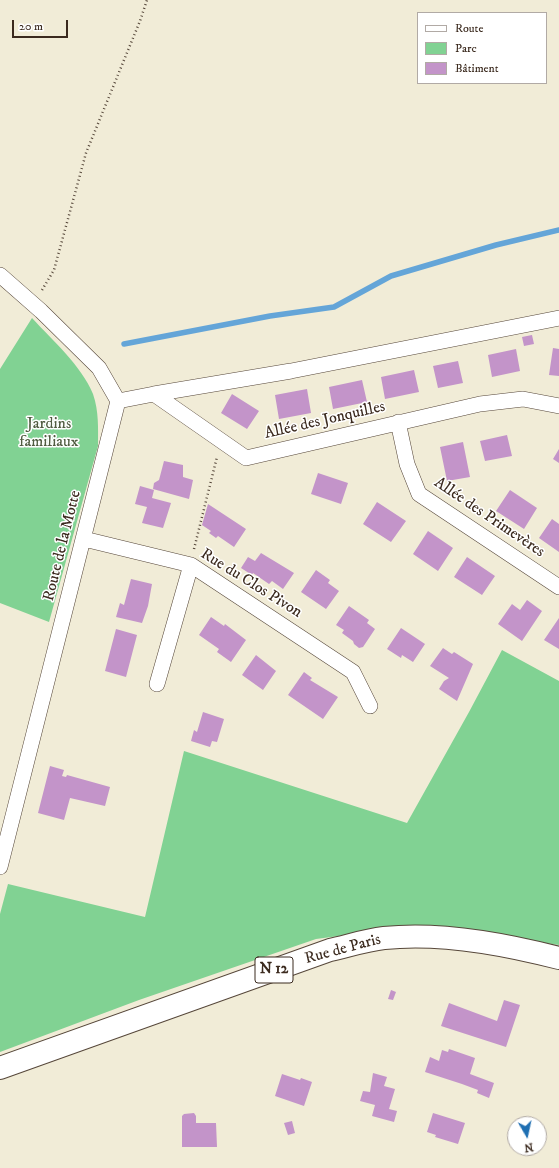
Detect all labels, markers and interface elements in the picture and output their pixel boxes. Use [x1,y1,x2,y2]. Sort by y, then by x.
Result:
scale bar [14,12,70,38]
legend [417,12,547,84]
text: 20 m [19,19,43,34]
text: Route [455,21,483,36]
text: Parc [455,41,477,56]
text: Bâtiment [455,61,499,76]
street label: Allée des Jonquilles [263,398,387,444]
park label: Jardins familiaux [19,415,79,453]
street label: Allée des Primevères [430,474,548,562]
street label: Route de la Motte [40,489,86,603]
street label: Rue du Clos Pivon [197,545,305,623]
street label: Rue de Paris [303,931,383,969]
road number: N 12 [255,957,293,983]
north arrow [507,1116,547,1156]
text: N [523,1139,534,1154]

